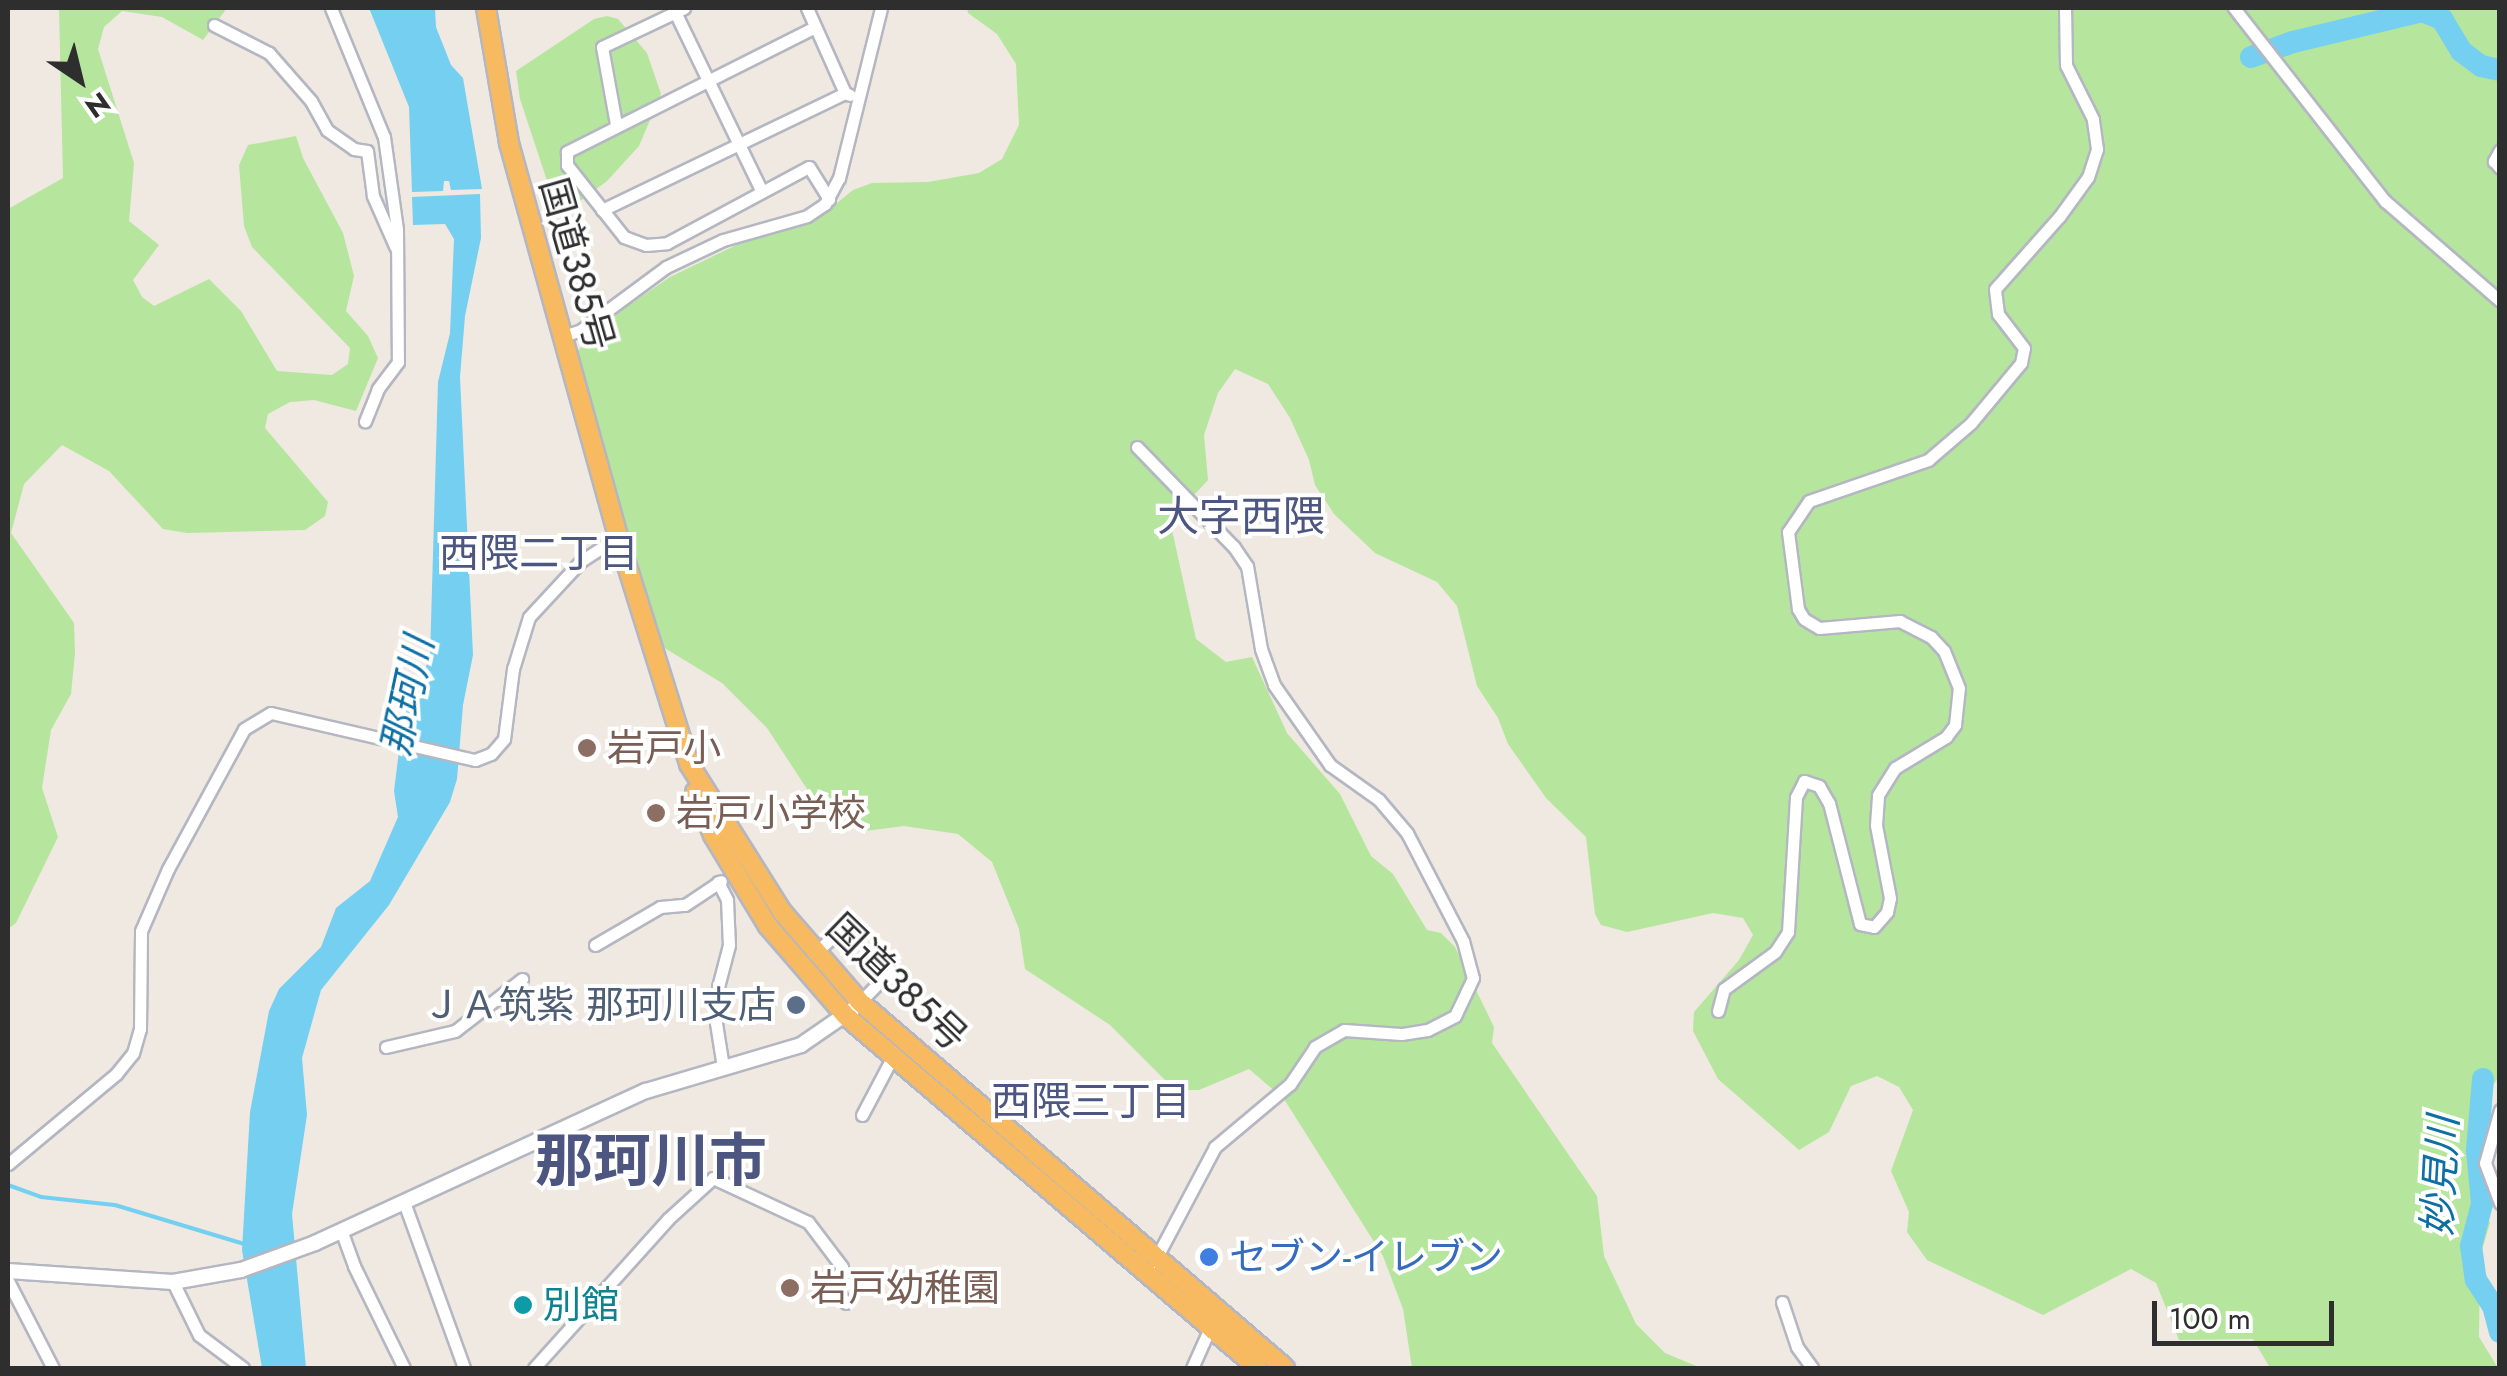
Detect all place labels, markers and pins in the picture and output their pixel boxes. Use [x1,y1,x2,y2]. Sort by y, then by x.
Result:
place label: 岩戸小 [607,725,721,771]
marker: 岩戸小 [576,737,598,759]
place label: 岩戸小学校 [676,790,866,836]
marker: 岩戸小学校 [645,802,667,824]
place label: ＪＡ筑紫 那珂川支店 [423,982,776,1028]
marker: ＪＡ筑紫 那珂川支店 [785,994,807,1016]
place label: セブン-イレブン [1229,1234,1503,1280]
marker: セブン-イレブン [1198,1246,1220,1268]
place label: 岩戸幼稚園 [810,1265,1000,1311]
marker: 岩戸幼稚園 [779,1277,801,1299]
place label: 別館 [543,1282,619,1328]
marker: 別館 [512,1294,534,1316]

